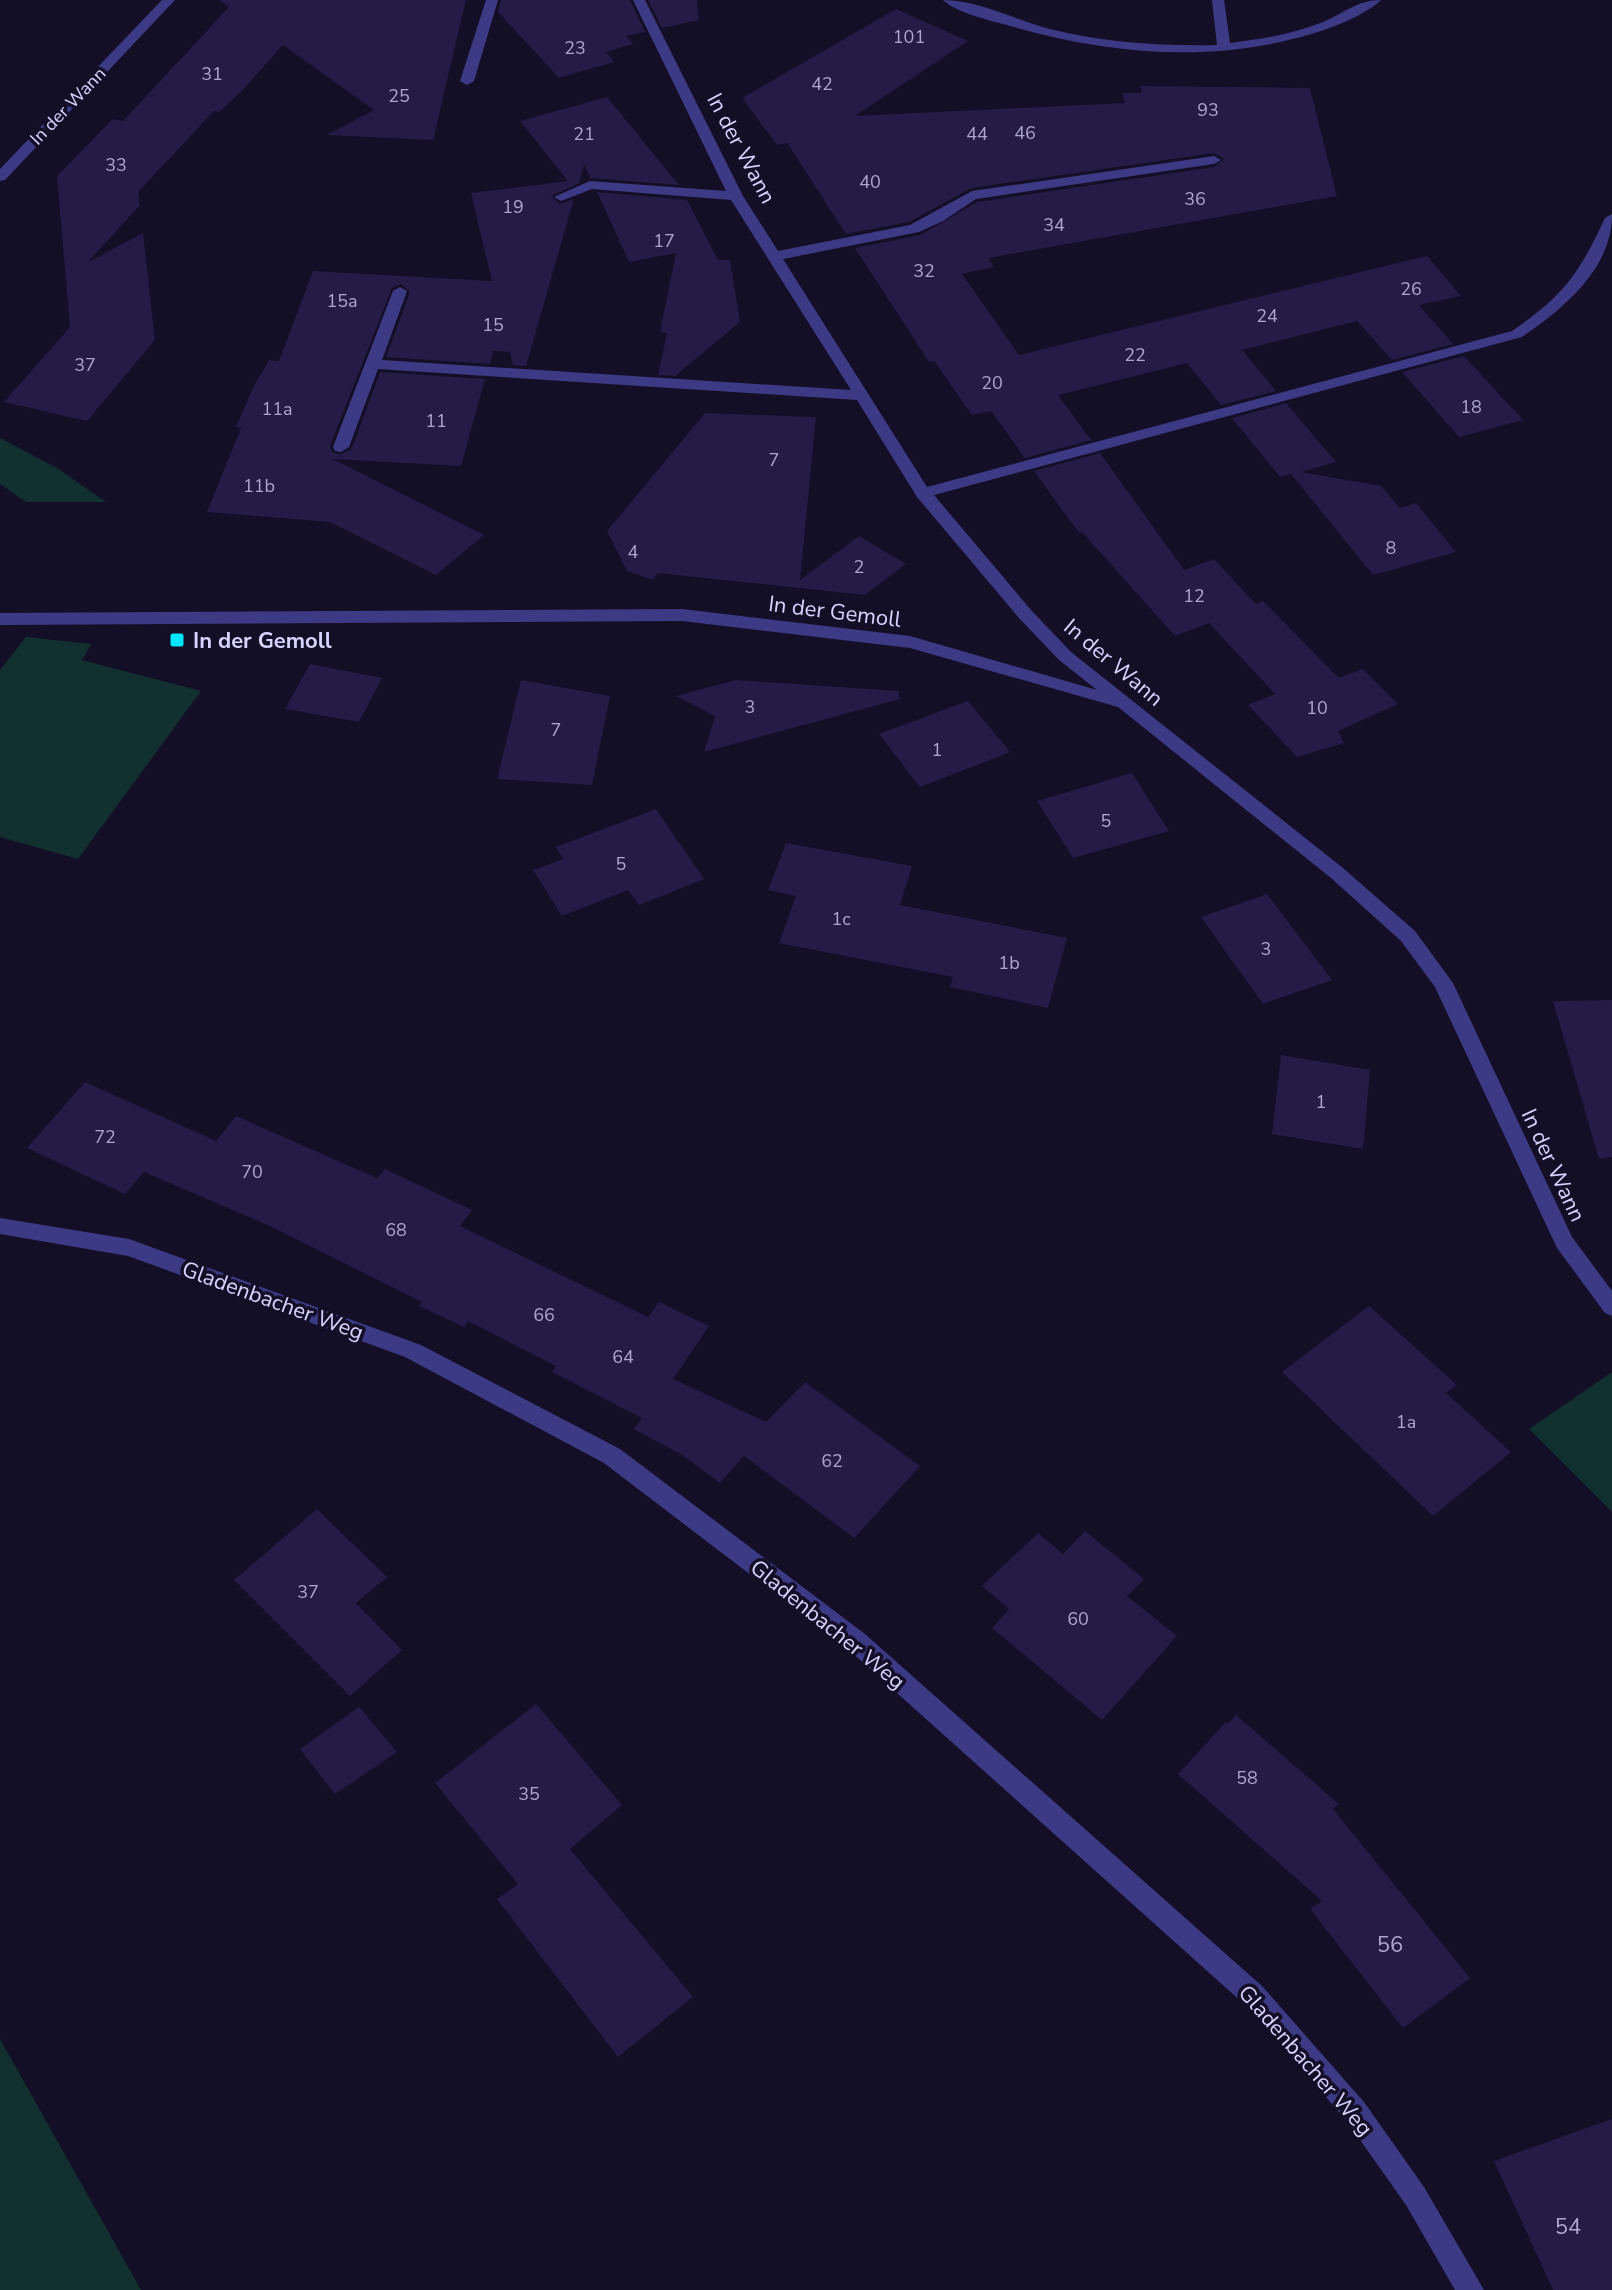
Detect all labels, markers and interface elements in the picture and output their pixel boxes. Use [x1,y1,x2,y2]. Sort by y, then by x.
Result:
house number: 101 [893,25,925,49]
house number: 23 [564,36,586,60]
street label: In der Wann [25,62,111,150]
house number: 31 [201,62,223,86]
house number: 42 [811,72,833,96]
house number: 25 [388,84,410,108]
street label: In der Wann [699,88,783,209]
house number: 93 [1197,98,1219,122]
house number: 46 [1014,121,1036,145]
house number: 21 [573,122,595,146]
house number: 44 [966,122,988,146]
house number: 33 [105,153,127,177]
house number: 40 [859,170,881,194]
house number: 36 [1184,187,1206,211]
house number: 19 [502,195,524,219]
house number: 34 [1043,213,1065,237]
house number: 17 [653,229,675,253]
house number: 32 [913,259,935,283]
house number: 26 [1400,277,1422,301]
house number: 15a [326,289,358,313]
house number: 24 [1256,304,1278,328]
house number: 15 [482,313,504,337]
house number: 22 [1124,343,1146,367]
house number: 37 [74,353,96,377]
house number: 20 [981,371,1003,395]
house number: 18 [1460,395,1482,419]
house number: 11a [261,397,293,421]
house number: 11 [425,409,447,433]
house number: 7 [769,448,779,472]
house number: 11b [243,474,275,498]
house number: 8 [1386,536,1396,560]
house number: 4 [628,540,639,564]
house number: 2 [854,555,864,579]
house number: 12 [1183,584,1205,608]
street label: In der Gemoll [767,589,903,635]
street label: In der Wann [1057,612,1170,713]
place label: In der Gemoll [193,626,332,656]
marker: In der Gemoll [168,631,186,649]
house number: 3 [745,695,755,719]
house number: 10 [1306,696,1328,720]
house number: 7 [551,718,561,742]
house number: 1 [932,738,942,762]
house number: 5 [1101,809,1111,833]
house number: 5 [616,852,626,876]
house number: 1c [831,907,851,931]
house number: 3 [1261,937,1271,961]
house number: 1b [998,951,1020,975]
house number: 1 [1316,1090,1326,1114]
street label: In der Wann [1514,1104,1592,1227]
house number: 72 [94,1125,116,1149]
house number: 70 [241,1160,263,1184]
house number: 68 [385,1218,407,1242]
street label: Gladenbacher Weg [178,1254,368,1348]
house number: 66 [533,1303,555,1327]
house number: 64 [612,1345,634,1369]
house number: 1a [1396,1410,1416,1434]
house number: 62 [821,1449,843,1473]
street label: Gladenbacher Weg [744,1553,911,1697]
house number: 37 [297,1580,319,1604]
house number: 60 [1067,1607,1089,1631]
house number: 58 [1236,1766,1258,1790]
house number: 35 [518,1782,540,1806]
house number: 56 [1377,1930,1403,1960]
street label: Gladenbacher Weg [1231,1979,1379,2143]
house number: 54 [1555,2212,1581,2242]

